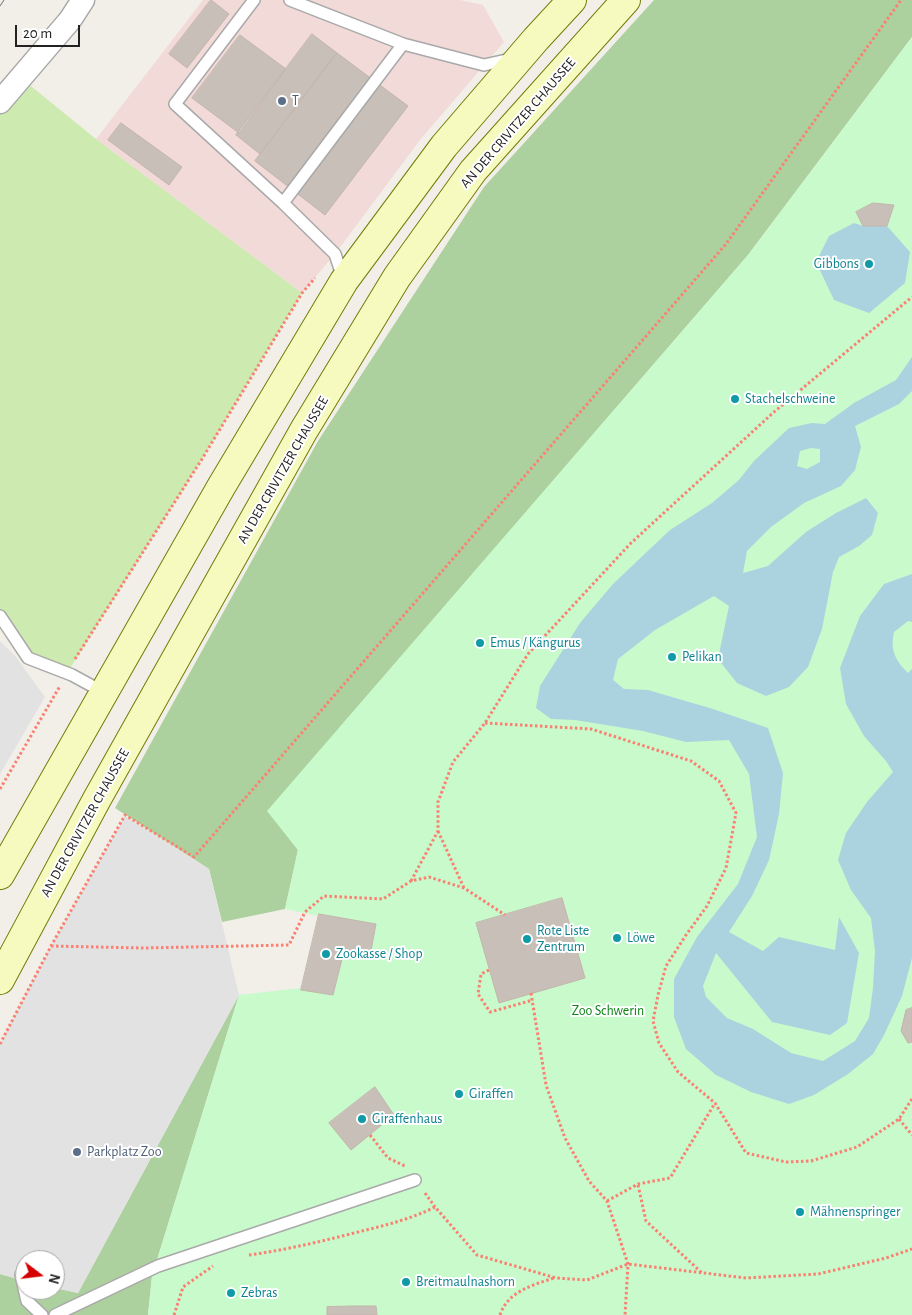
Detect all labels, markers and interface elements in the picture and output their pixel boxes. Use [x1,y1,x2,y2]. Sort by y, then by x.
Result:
scale bar [18,15,82,47]
text: 20 m [23,26,52,41]
street label: AN DER CRIVITZER CHAUSSEE [457,54,579,192]
place label: T [292,93,299,109]
marker: T [276,95,288,107]
place label: Gibbons [814,256,859,272]
marker: Gibbons [863,258,875,270]
place label: Stachelschweine [745,391,835,407]
street label: AN DER CRIVITZER CHAUSSEE [234,393,332,547]
marker: Stachelschweine [729,393,741,405]
place label: Emus / Kängurus [490,635,580,651]
marker: Emus / Kängurus [474,637,486,649]
place label: Pelikan [682,649,722,665]
marker: Pelikan [666,651,678,663]
street label: AN DER CRIVITZER CHAUSSEE [37,746,133,900]
place label: Rote Liste Zentrum [537,923,589,956]
place label: Löwe [627,930,655,946]
marker: Löwe [611,932,623,944]
marker: Rote Liste Zentrum [521,933,533,945]
place label: Zookasse / Shop [336,946,423,962]
marker: Zookasse / Shop [320,948,332,960]
park label: Zoo Schwerin [572,1003,644,1019]
place label: Giraffen [469,1086,513,1102]
marker: Giraffen [453,1088,465,1100]
place label: Giraffenhaus [372,1111,442,1127]
marker: Giraffenhaus [356,1113,368,1125]
place label: Parkplatz Zoo [87,1144,162,1160]
marker: Parkplatz Zoo [71,1146,83,1158]
place label: Mähnenspringer [810,1204,901,1220]
marker: Mähnenspringer [794,1206,806,1218]
north arrow [15,1250,65,1300]
text: N [46,1272,62,1285]
place label: Breitmaulnashorn [416,1274,515,1290]
marker: Breitmaulnashorn [400,1276,412,1288]
place label: Zebras [241,1285,278,1301]
marker: Zebras [225,1287,237,1299]

